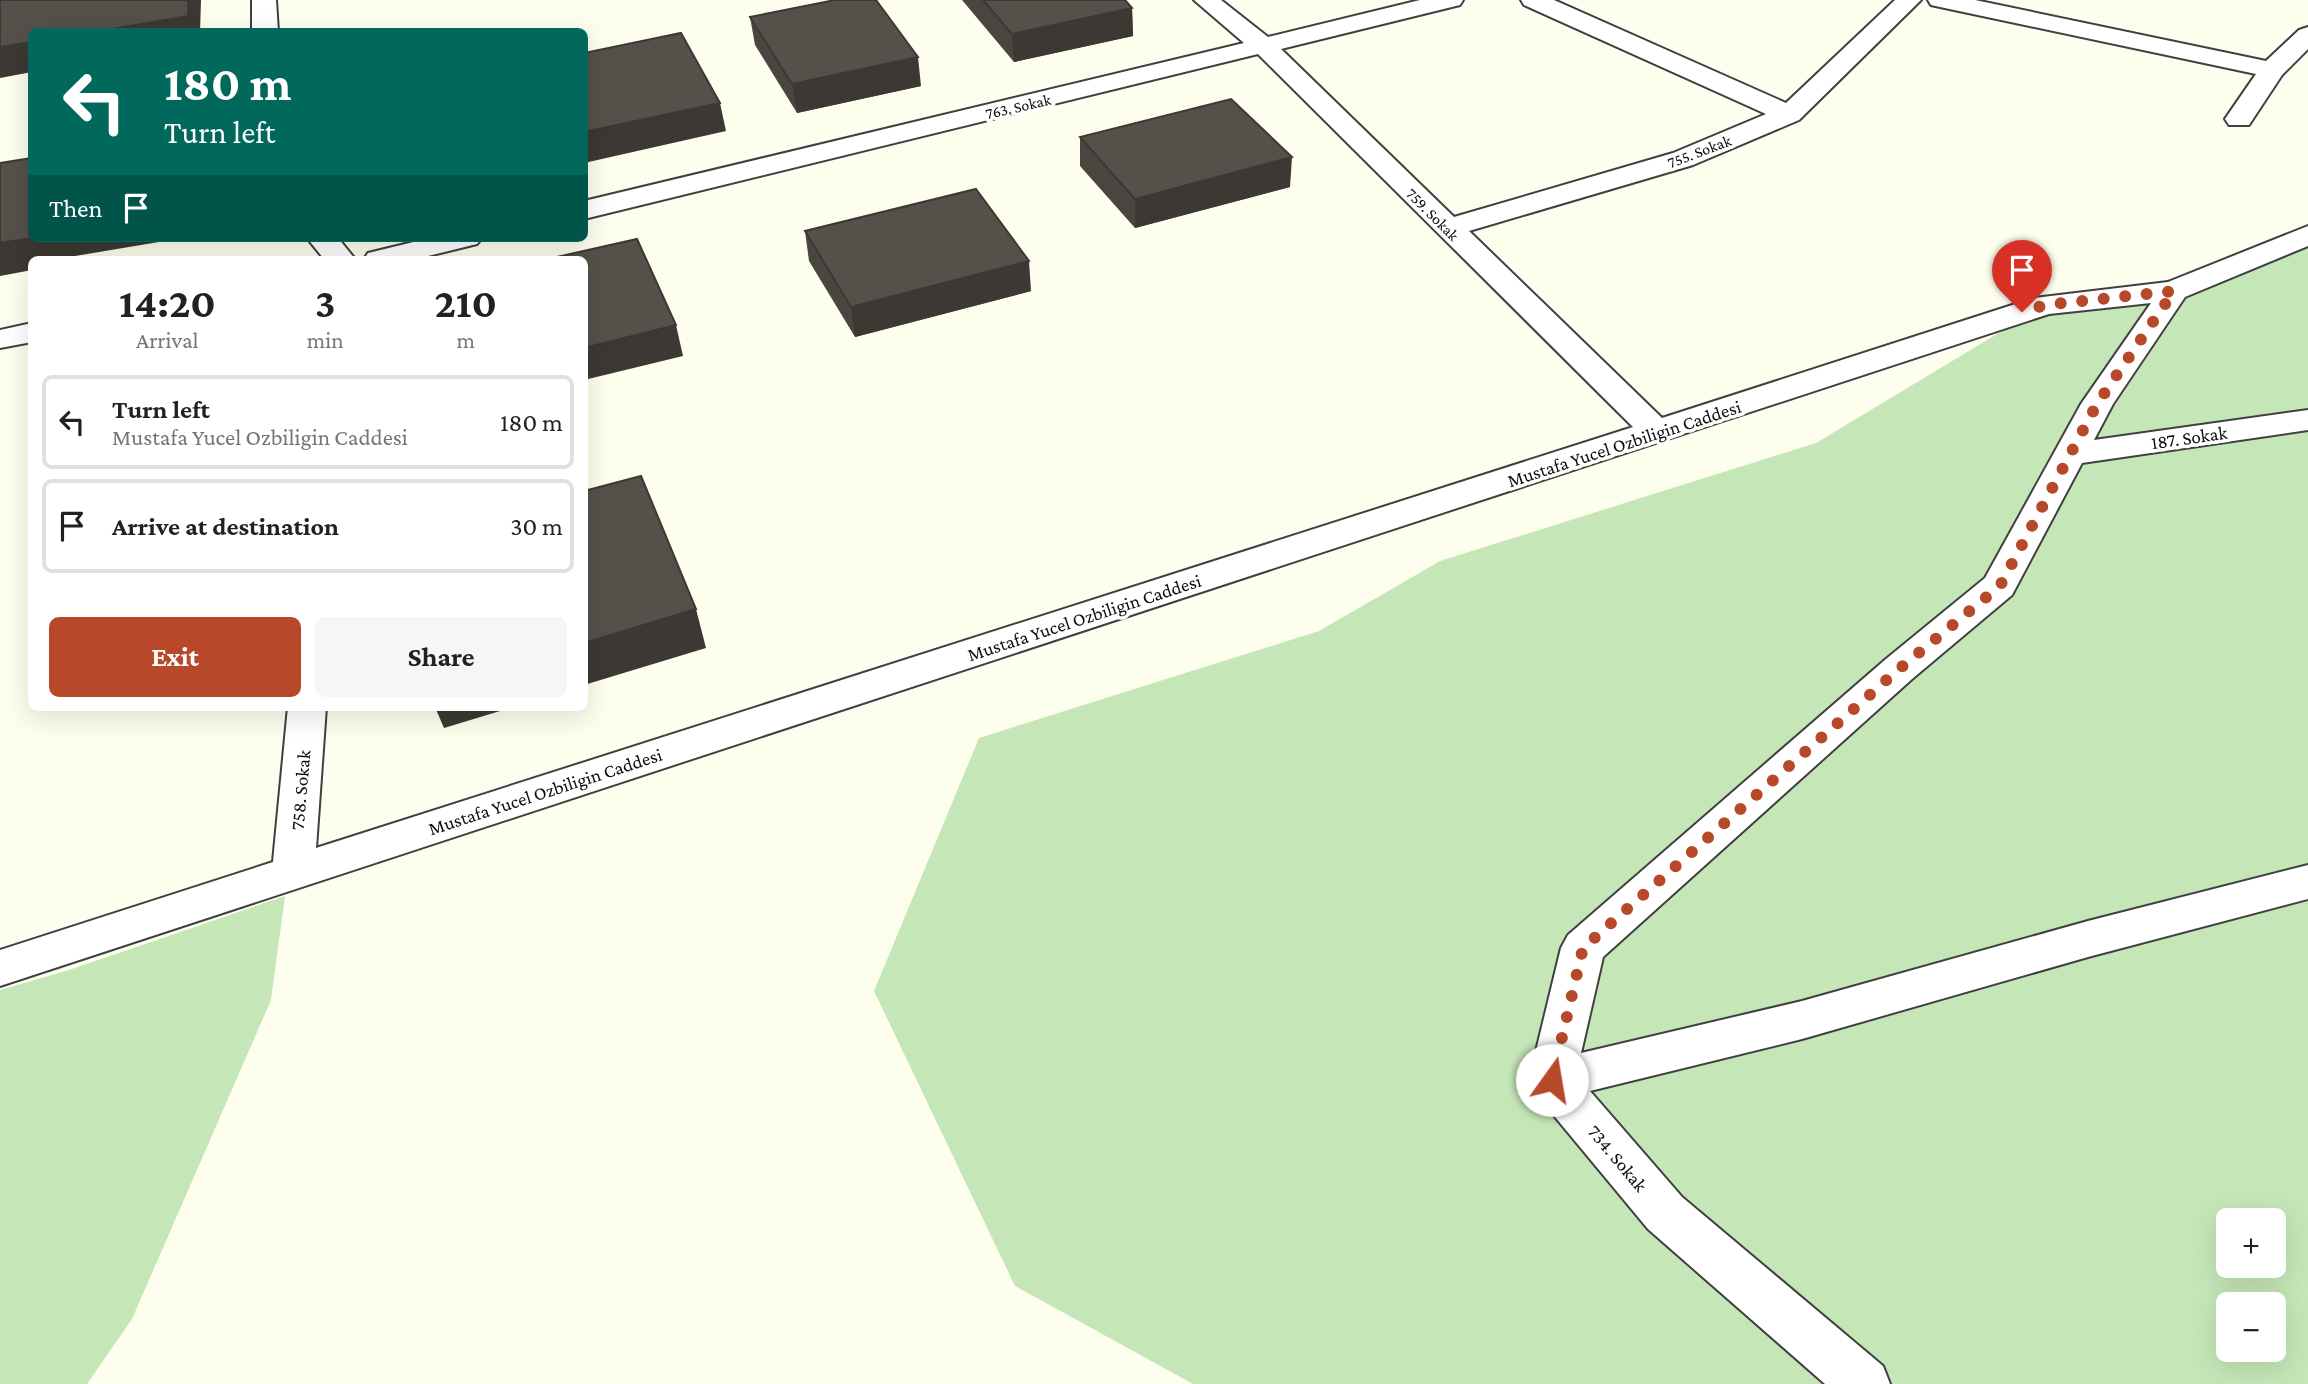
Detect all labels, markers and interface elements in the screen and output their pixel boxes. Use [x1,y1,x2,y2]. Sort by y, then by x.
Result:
icon: left [49,56,140,147]
text: 180 m [164,56,292,111]
street label: 763. Sokak [984,91,1053,122]
text: Turn left [164,114,275,150]
street label: 755. Sokak [1665,131,1734,171]
street label: 759. Sokak [1403,185,1463,244]
icon: arrive [117,189,155,227]
text: Then [49,194,103,223]
pin [1992,240,2052,312]
icon: arrive [2003,251,2041,289]
text: 14:20 [119,279,216,326]
text: 3 [315,279,335,326]
text: 210 [434,279,497,326]
text: Arrival [136,327,199,353]
text: min [307,327,344,353]
text: m [457,327,475,353]
text: Turn left [112,395,210,424]
street label: Mustafa Yucel Ozbiligin Caddesi [1505,396,1744,491]
icon: left [53,403,91,441]
text: 180 m [500,408,563,437]
street label: 187. Sokak [2150,422,2229,453]
text: Mustafa Yucel Ozbiligin Caddesi [112,424,408,450]
icon: arrive [53,507,91,545]
text: Arrive at destination [112,512,339,541]
text: 30 m [510,512,563,541]
street label: Mustafa Yucel Ozbiligin Caddesi [965,570,1204,665]
button: Exit [49,617,301,697]
button: Share [315,617,567,697]
street label: Mustafa Yucel Ozbiligin Caddesi [426,744,665,839]
street label: 758. Sokak [287,748,315,831]
position arrow [1515,1043,1589,1117]
street label: 734. Sokak [1584,1121,1652,1197]
map controls [2216,1208,2286,1362]
button: + [2216,1208,2286,1278]
button: − [2216,1292,2286,1362]

